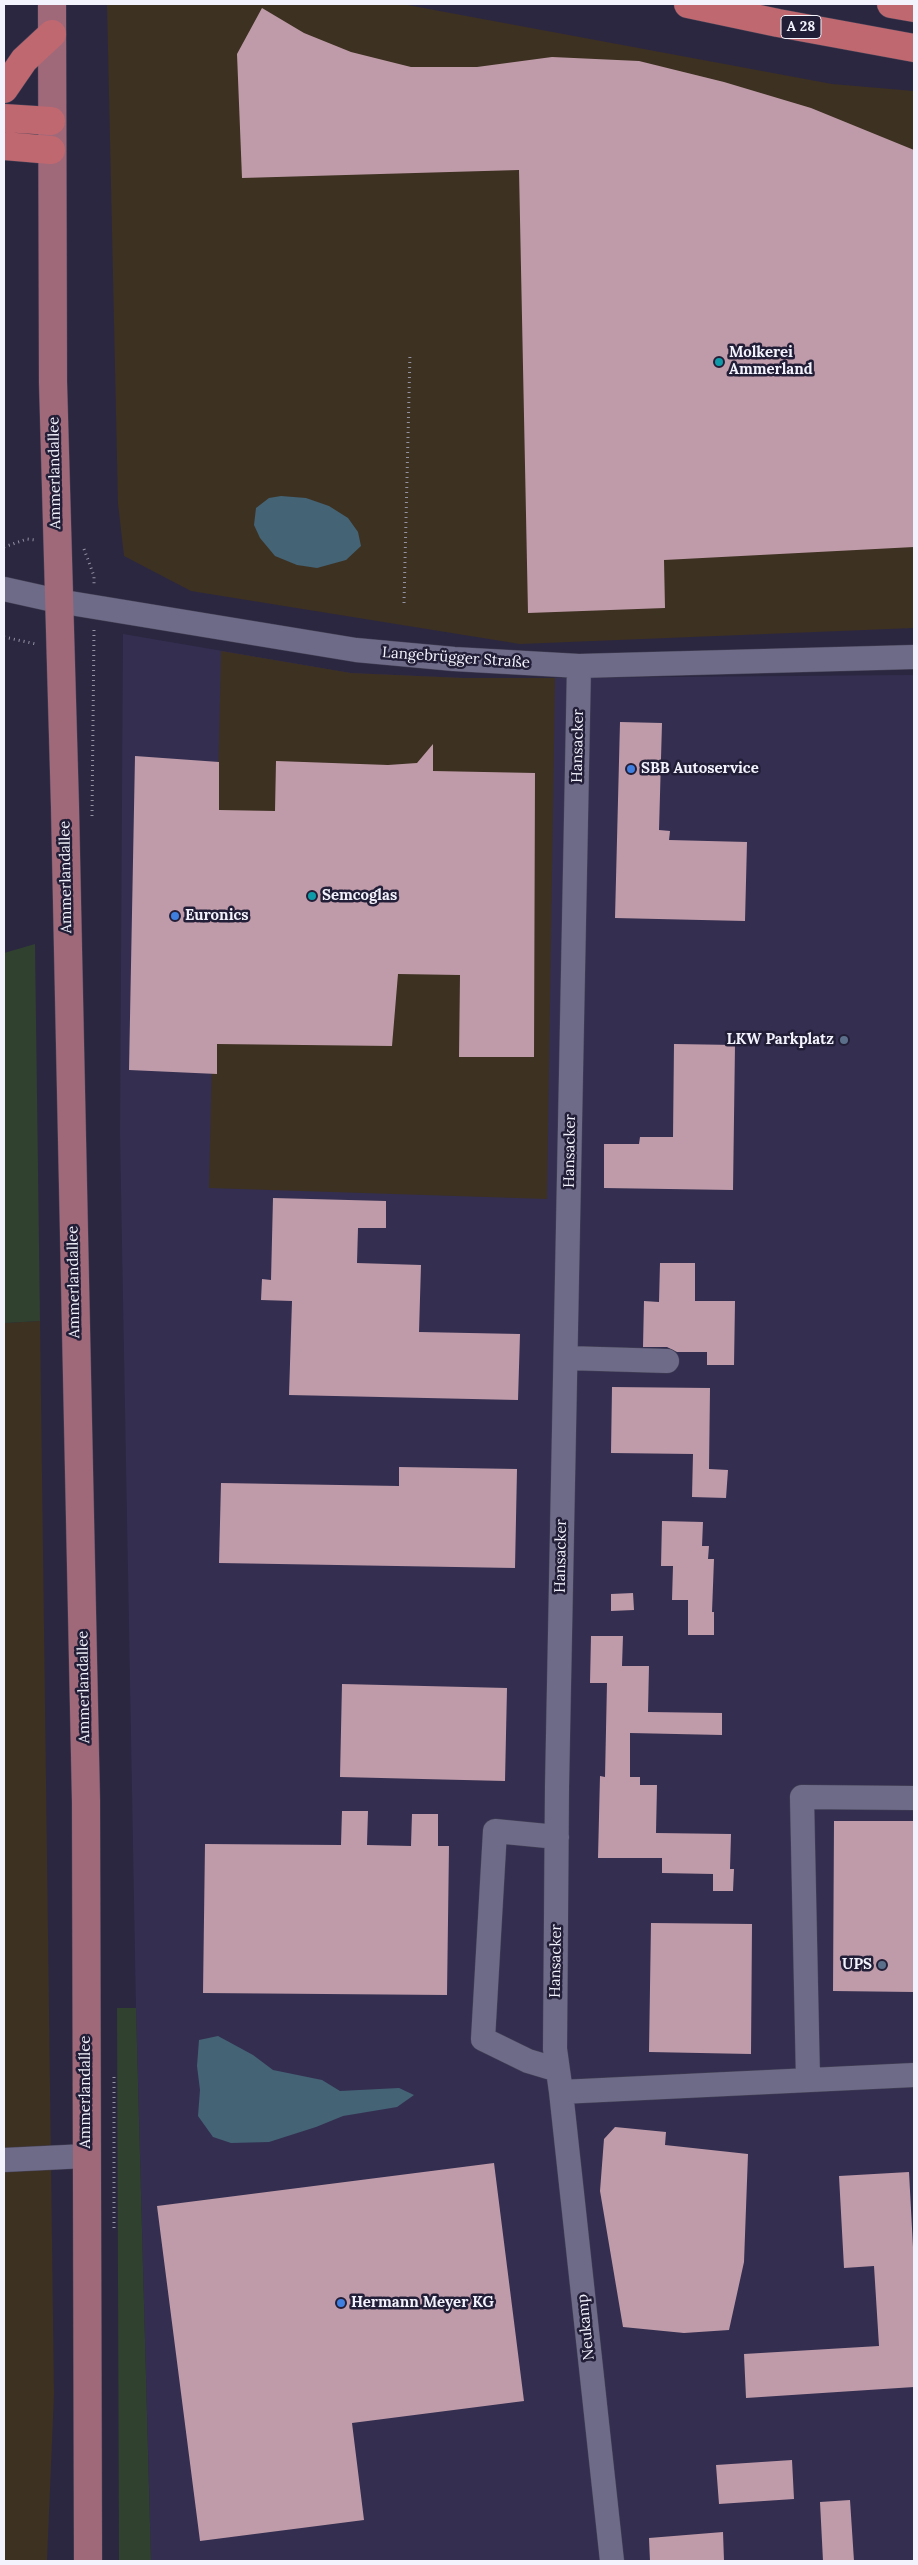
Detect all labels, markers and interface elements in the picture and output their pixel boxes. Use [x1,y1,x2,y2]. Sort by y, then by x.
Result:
road number: A 28 [781,16,821,38]
place label: Molkerei Ammerland [729,344,813,379]
marker: Molkerei Ammerland [713,356,725,368]
street label: Ammerlandallee [45,416,65,530]
street label: Langebrügger Straße [381,644,531,672]
street label: Hansacker [568,709,588,783]
place label: SBB Autoservice [641,760,759,778]
marker: SBB Autoservice [625,763,637,775]
street label: Ammerlandallee [56,820,76,934]
place label: Semcoglas [322,887,397,905]
marker: Semcoglas [306,890,318,902]
place label: Euronics [185,907,249,925]
marker: Euronics [169,910,181,922]
place label: LKW Parkplatz [726,1031,834,1049]
marker: LKW Parkplatz [838,1034,850,1046]
street label: Hansacker [560,1114,580,1188]
street label: Ammerlandallee [64,1225,84,1339]
street label: Hansacker [551,1519,571,1593]
street label: Ammerlandallee [74,1630,94,1744]
street label: Hansacker [546,1924,566,1998]
place label: UPS [842,1956,872,1974]
marker: UPS [876,1959,888,1971]
street label: Ammerlandallee [77,2036,95,2148]
street label: Neukamp [574,2293,598,2361]
place label: Hermann Meyer KG [351,2294,494,2312]
marker: Hermann Meyer KG [335,2297,347,2309]

